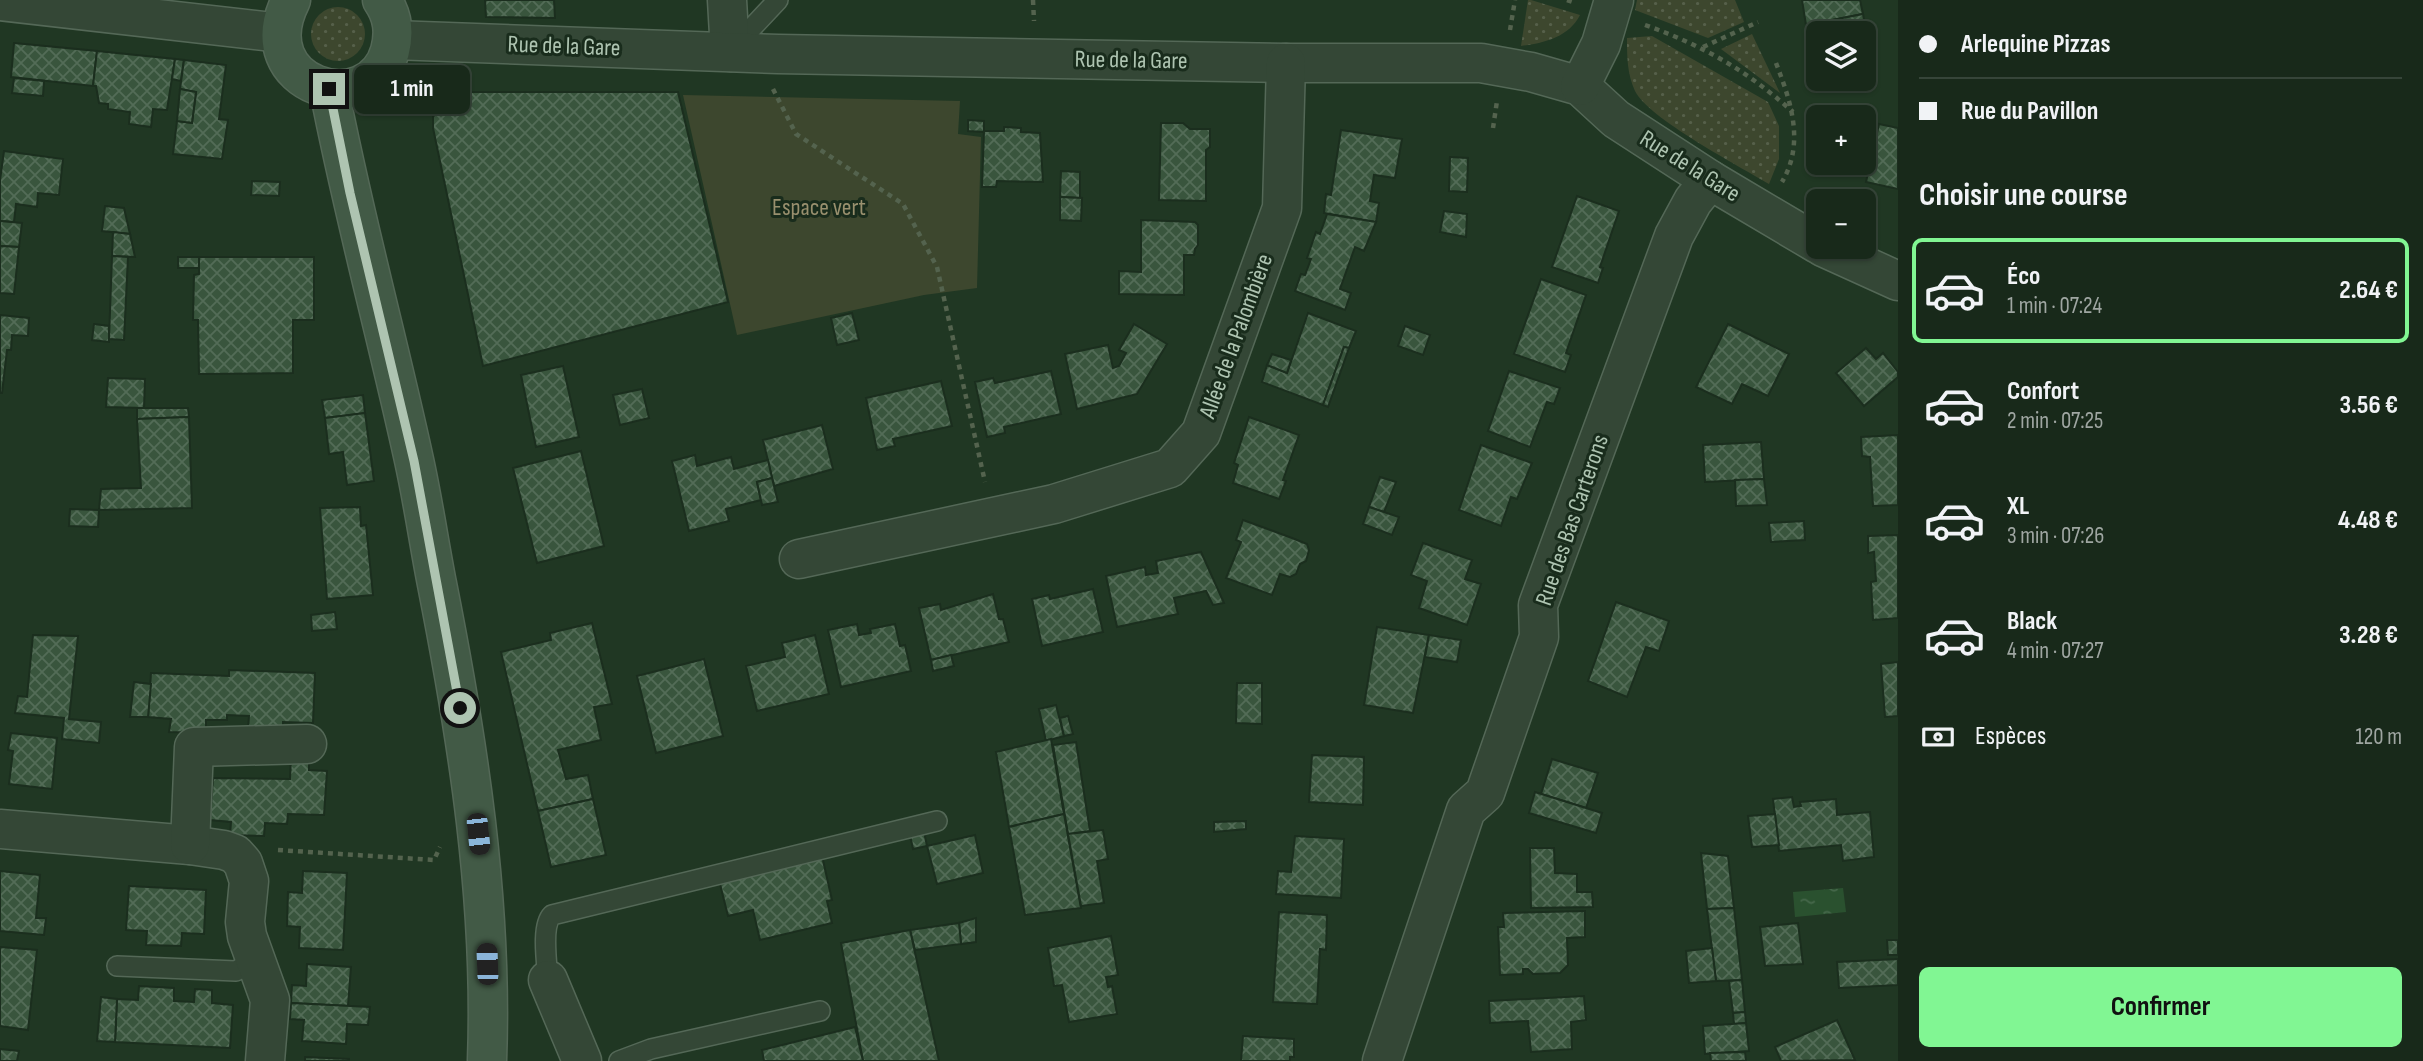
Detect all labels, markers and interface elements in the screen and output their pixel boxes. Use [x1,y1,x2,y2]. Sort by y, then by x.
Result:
map controls [1806,21,1876,259]
button: layers [1806,21,1876,91]
text: Arlequine Pizzas [1961,29,2111,60]
street label: Rue de la Gare [507,30,621,62]
street label: Rue de la Gare [1074,45,1188,75]
callout: 1 min [354,64,469,114]
route end [313,73,345,105]
text: 1 min [391,75,433,103]
text: Rue du Pavillon [1961,96,2098,127]
button: + [1806,105,1876,175]
street label: Rue de la Gare [1634,124,1746,208]
text: Choisir une course [1919,176,2128,215]
button: − [1806,189,1876,259]
park label: Espace vert [772,193,866,222]
street label: Allée de la Palombière [1192,250,1279,423]
icon: car [1923,259,1986,322]
text: Éco [2007,261,2040,292]
text: 2.64 € [2339,275,2398,306]
text: 1 min · 07:24 [2007,292,2102,320]
icon: car [1923,374,1986,437]
text: Confort [2007,376,2079,407]
text: 3.56 € [2339,390,2398,421]
text: 2 min · 07:25 [2007,407,2103,435]
street label: Rue des Bas Carterons [1529,431,1615,609]
icon: car [1923,489,1986,552]
text: XL [2007,491,2029,522]
text: 4.48 € [2338,505,2398,536]
text: 3 min · 07:26 [2007,522,2104,550]
icon: car [1923,604,1986,667]
text: Black [2007,606,2057,637]
text: 3.28 € [2339,620,2398,651]
text: 4 min · 07:27 [2007,637,2103,665]
route start [444,692,476,724]
icon: cash [1919,718,1957,756]
text: Espèces [1975,721,2046,752]
text: 120 m [2356,723,2402,751]
car [466,812,491,856]
car [476,943,499,985]
button: Confirmer [1919,967,2402,1047]

